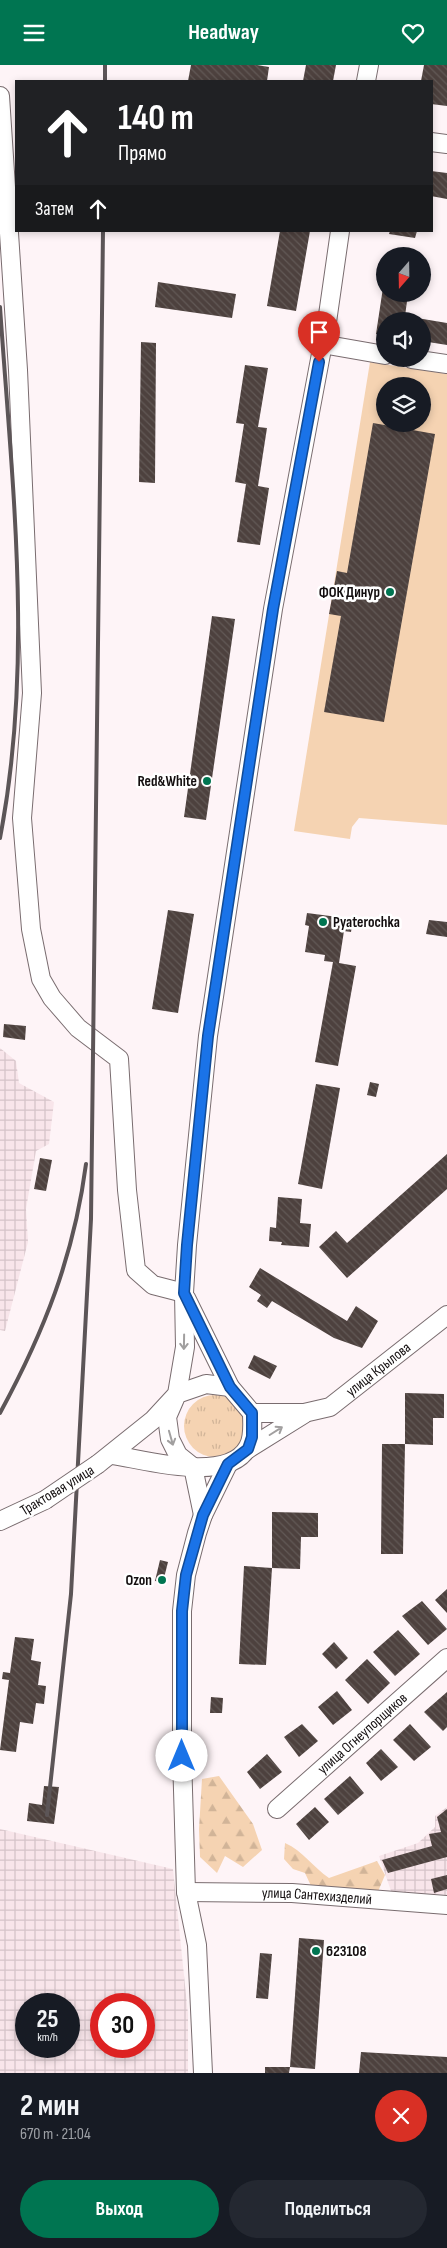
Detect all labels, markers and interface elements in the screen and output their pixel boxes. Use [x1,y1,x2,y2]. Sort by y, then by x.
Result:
icon: menu [20,19,48,47]
text: Headway [188,19,259,46]
icon: heart [399,19,427,47]
text: 140 m [118,97,194,140]
icon: ahead [35,100,100,165]
text: Прямо [118,140,167,167]
icon: ahead [84,195,112,223]
text: Затем [35,198,74,221]
north arrow [376,247,431,303]
map controls [376,247,431,432]
pin [298,311,340,362]
button: sound [376,312,431,367]
icon: arrive [305,318,333,346]
button: layers [376,377,431,432]
place label: ФОК Динур [319,583,380,602]
marker: ФОК Динур [384,586,396,598]
place label: Red&White [137,772,197,791]
marker: Red&White [201,775,213,787]
place label: Pyaterochka [333,913,400,932]
marker: Pyaterochka [317,916,329,928]
one-way arrow [179,1334,189,1350]
street label: улица Крылова [342,1338,415,1401]
one-way arrow [268,1426,282,1436]
one-way arrow [167,1430,177,1446]
street label: Трактовая улица [17,1461,98,1520]
place label: Ozon [125,1571,152,1590]
marker: Ozon [156,1574,168,1586]
street label: улица Огнеупорщиков [314,1689,412,1779]
position arrow [155,1729,207,1781]
street label: улица Сантехизделий [262,1884,373,1909]
place label: 623108 [326,1942,367,1961]
marker: 623108 [310,1945,322,1957]
speed limit sign: 30 [90,1993,155,2058]
text: 25 [37,2004,58,2035]
text: km/h [37,2030,58,2045]
text: 2 мин [20,2088,80,2124]
button: close [375,2090,427,2142]
text: 670 m · 21:04 [20,2125,91,2144]
button: Выход [20,2180,219,2238]
button: Поделиться [229,2180,427,2238]

